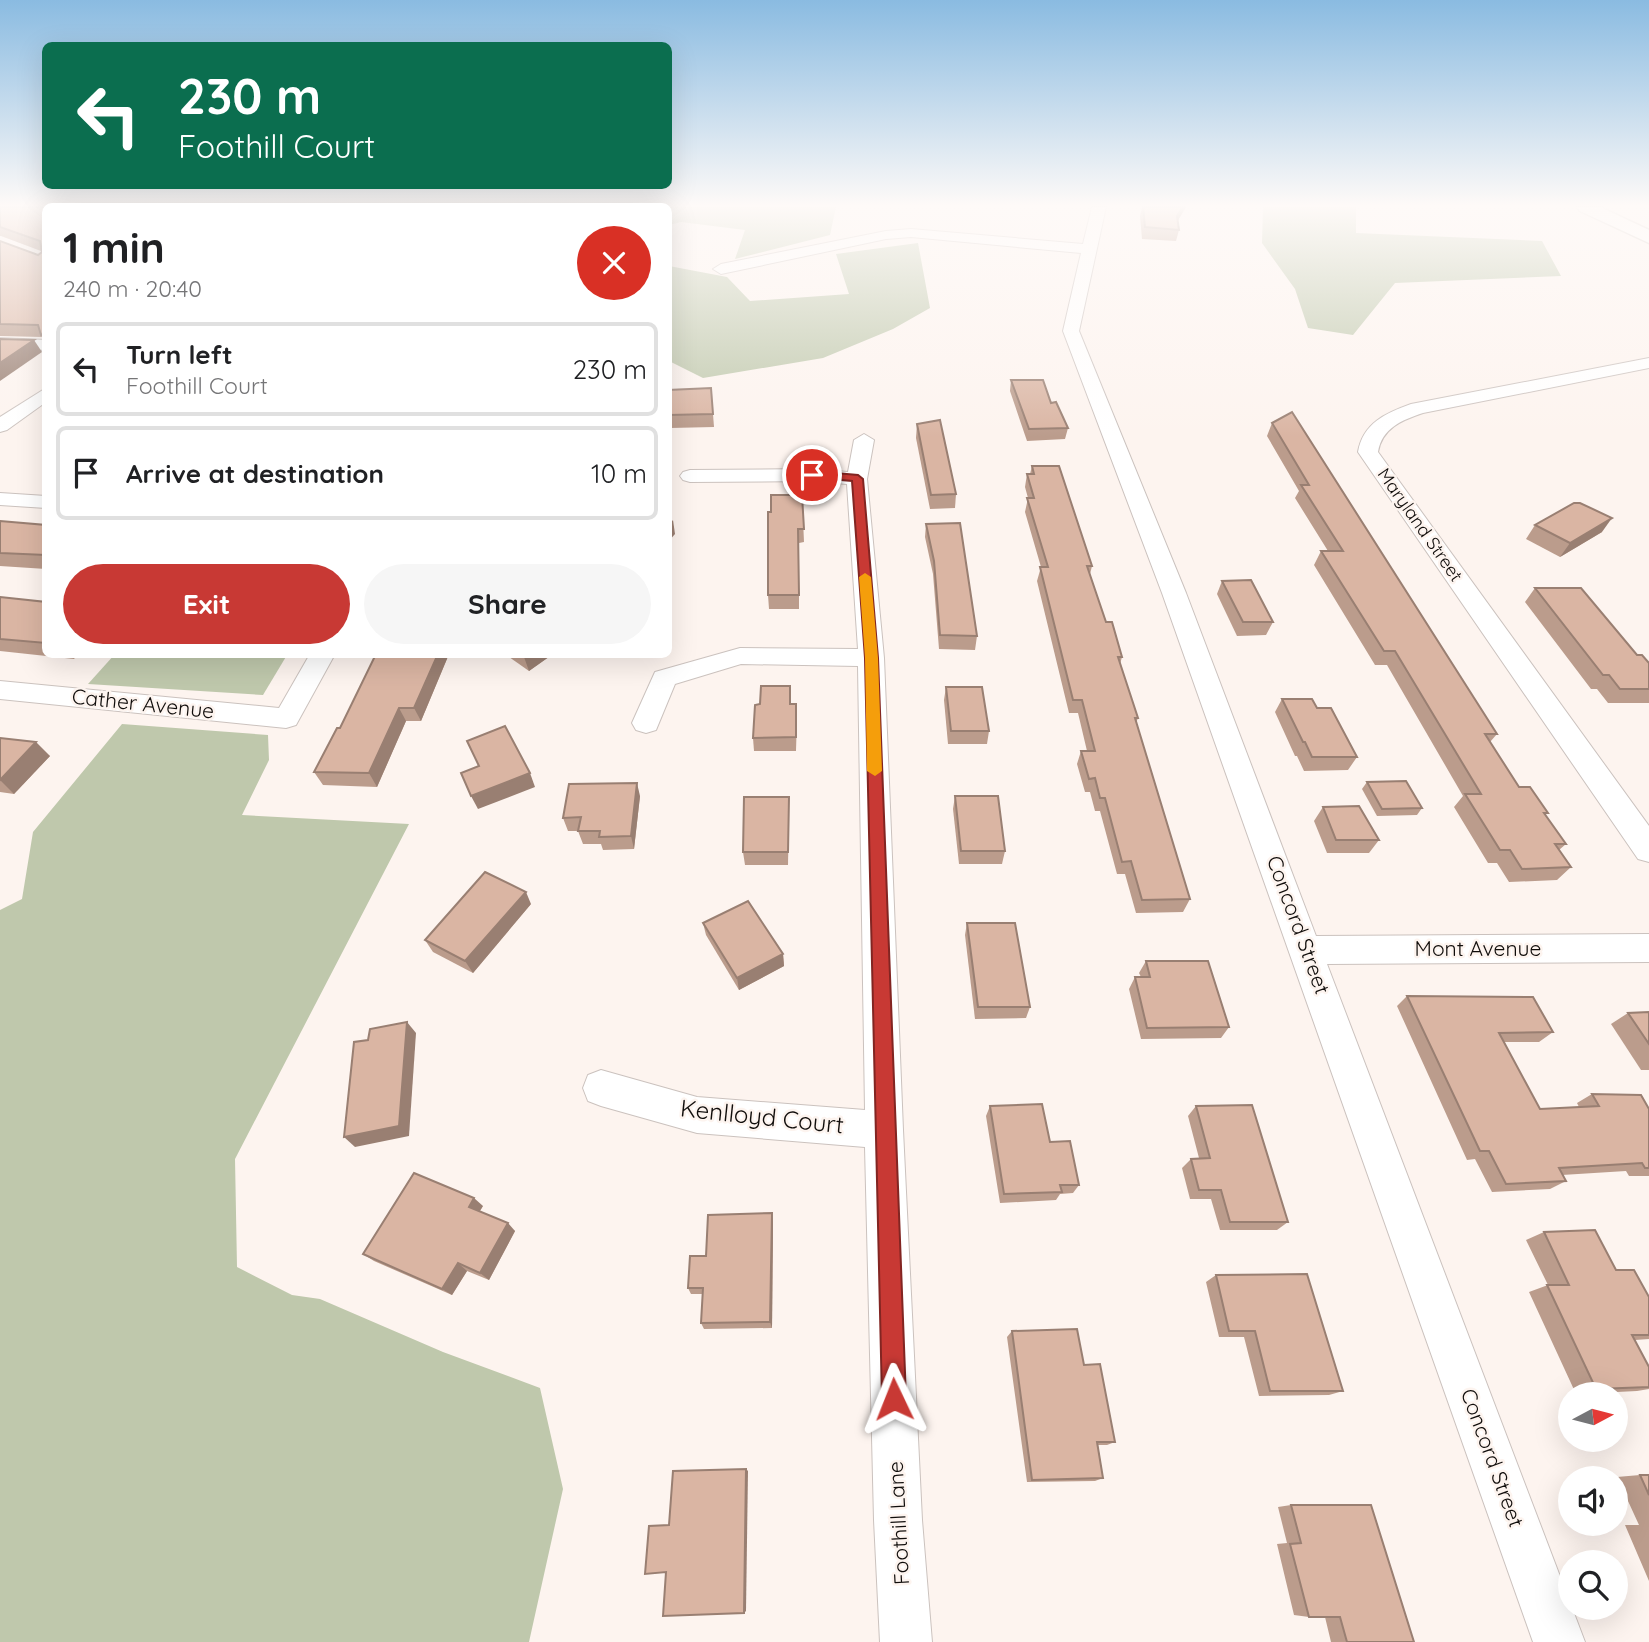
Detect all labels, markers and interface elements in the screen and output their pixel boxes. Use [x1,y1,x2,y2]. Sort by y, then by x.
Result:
text: 230 m [178,65,321,126]
icon: left [63,70,154,161]
text: Foothill Court [178,126,375,166]
text: 1 min [63,221,165,274]
button: close [577,226,651,300]
text: 240 m · 20:40 [63,274,202,303]
text: Turn left [126,338,233,371]
icon: left [67,350,105,388]
text: 230 m [573,353,647,386]
text: Foothill Court [126,371,268,400]
pin [782,445,842,505]
icon: arrive [67,454,105,492]
icon: arrive [793,456,831,494]
text: Arrive at destination [126,457,384,490]
text: 10 m [591,457,647,490]
street label: Maryland Street [1373,463,1468,586]
button: Exit [63,564,350,644]
button: Share [364,564,651,644]
street label: Cather Avenue [71,683,216,723]
street label: Concord Street [1262,852,1336,998]
street label: Mont Avenue [1415,935,1541,961]
street label: Kenlloyd Court [679,1093,845,1140]
position arrow [857,1362,931,1436]
north arrow [1558,1382,1628,1452]
map controls [1558,1382,1628,1620]
street label: Concord Street [1456,1385,1530,1531]
street label: Foothill Lane [882,1461,914,1586]
button: sound [1558,1466,1628,1536]
button: search [1558,1550,1628,1620]

